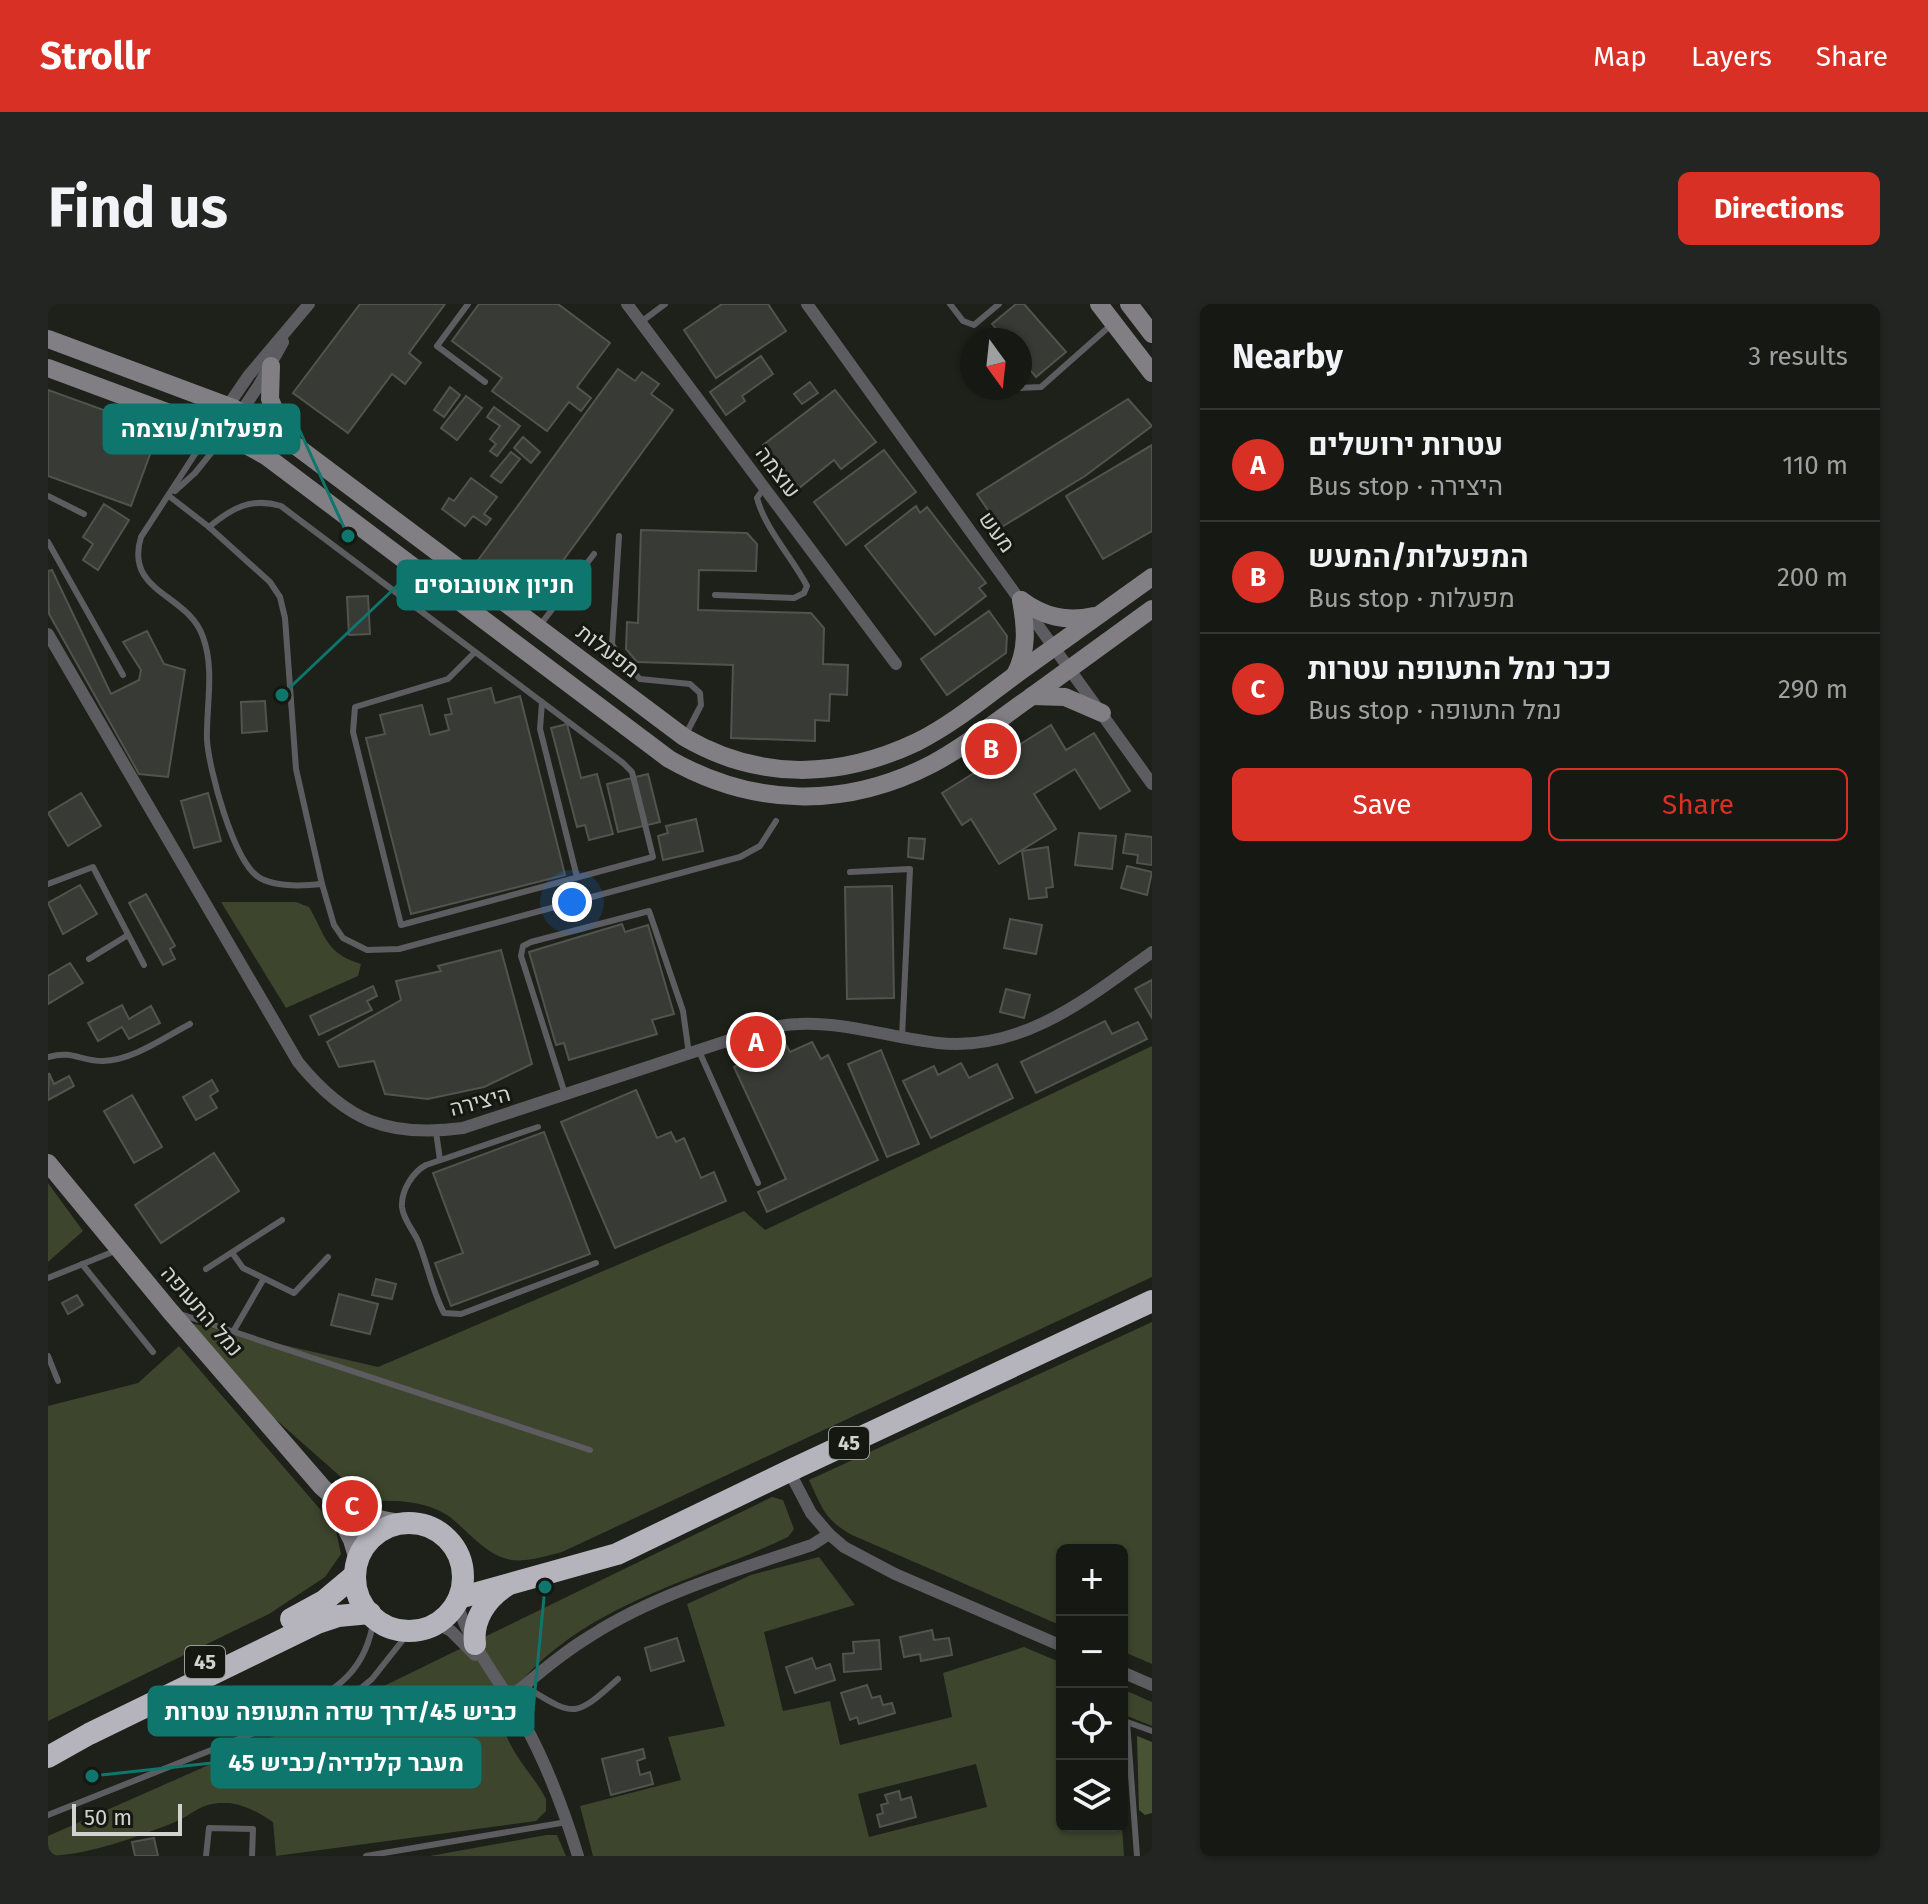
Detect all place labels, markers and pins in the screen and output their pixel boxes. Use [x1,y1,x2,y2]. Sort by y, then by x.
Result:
callout: מפעלות/עוצמה [104,405,299,453]
callout: חניון אוטובוסים [398,561,590,609]
pin: B [965,719,1017,779]
pin: A [730,1012,782,1072]
pin: C [326,1476,378,1536]
callout: כביש 45/דרך שדה התעופה עטרות [149,1687,533,1735]
callout: מעבר קלנדיה/כביש 45 [212,1739,480,1787]

